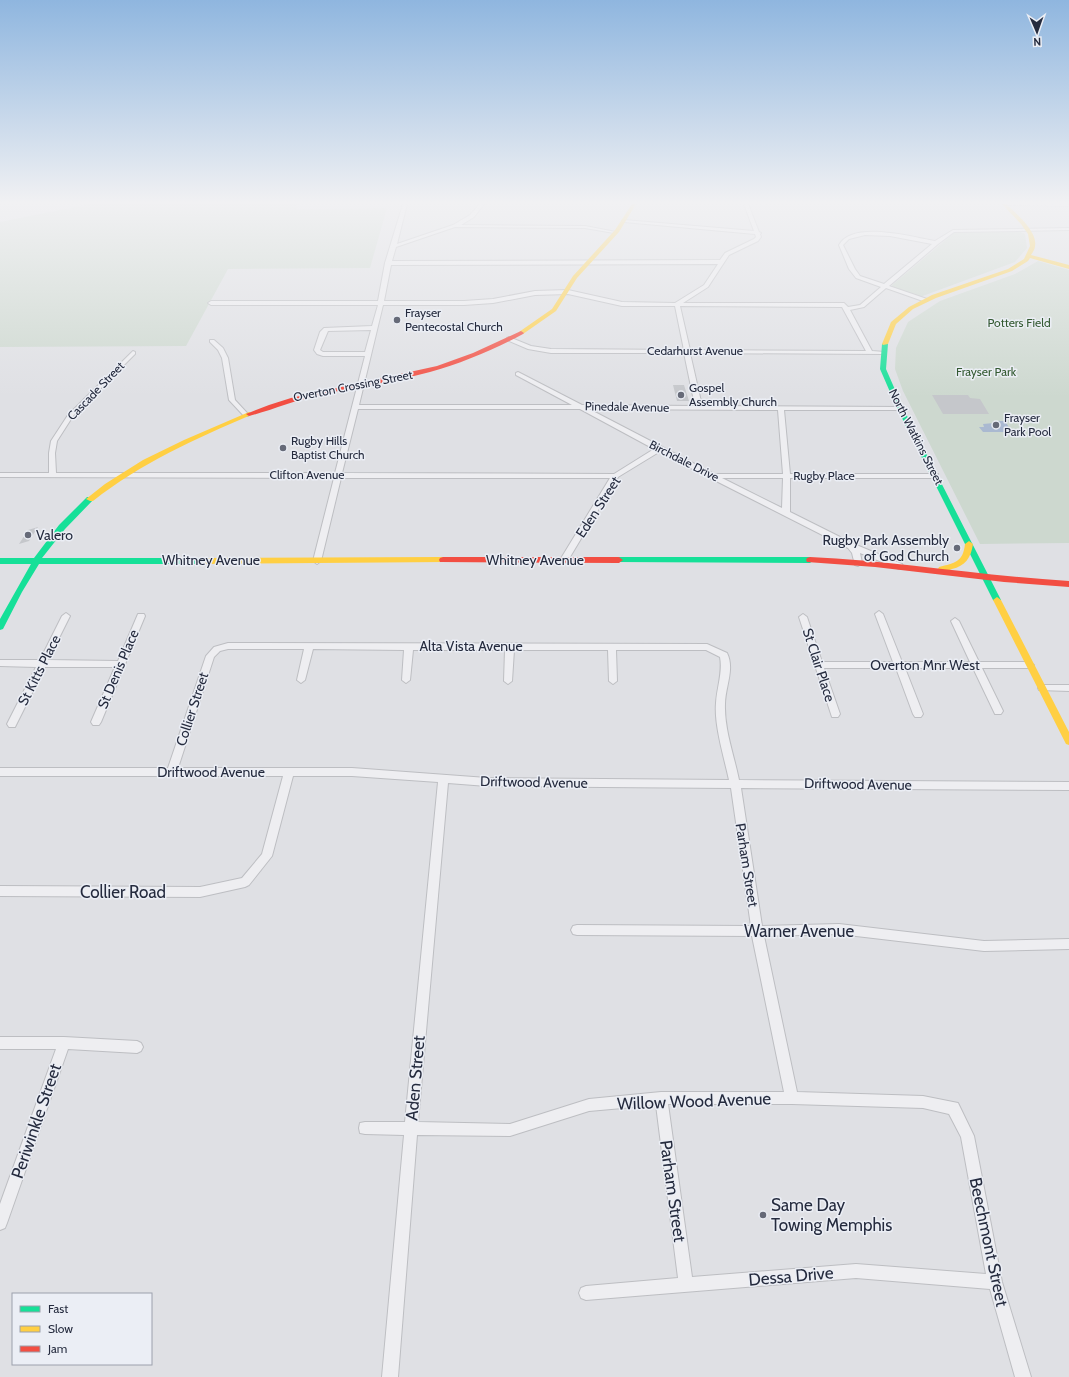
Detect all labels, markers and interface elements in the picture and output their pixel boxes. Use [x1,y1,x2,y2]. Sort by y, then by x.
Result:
north arrow [1017,12,1057,52]
text: N [1033,35,1041,49]
place label: Frayser Pentecostal Church [405,305,503,334]
marker: Frayser Pentecostal Church [392,315,402,325]
park label: Potters Field [987,315,1051,330]
street label: Cedarhurst Avenue [647,343,743,358]
street label: Cascade Street [64,358,127,423]
park label: Frayser Park [956,364,1017,379]
street label: Overton Crossing Street [292,367,414,404]
place label: Gospel Assembly Church [689,380,777,409]
street label: North Watkins Street [886,386,947,487]
marker: Gospel Assembly Church [676,390,686,400]
street label: Pinedale Avenue [585,398,669,415]
place label: Frayser Park Pool [1004,410,1051,439]
marker: Frayser Park Pool [991,420,1001,430]
place label: Rugby Hills Baptist Church [291,433,365,462]
street label: Birchdale Drive [647,437,722,485]
marker: Rugby Hills Baptist Church [278,443,288,453]
street label: Clifton Avenue [270,467,344,482]
street label: Rugby Place [793,468,855,483]
street label: Eden Street [572,473,625,541]
place label: Valero [36,526,73,544]
marker: Valero [23,530,33,540]
place label: Rugby Park Assembly of God Church [822,531,949,565]
marker: Rugby Park Assembly of God Church [952,543,962,553]
street label: Whitney Avenue [162,551,260,569]
street label: Whitney Avenue [486,551,584,569]
street label: St Clair Place [799,626,839,704]
street label: St Denis Place [93,627,143,711]
street label: St Kitts Place [14,632,64,708]
street label: Alta Vista Avenue [419,637,523,655]
street label: Overton Mnr West [870,656,980,674]
street label: Collier Street [172,670,212,748]
street label: Driftwood Avenue [157,763,265,781]
street label: Driftwood Avenue [480,772,588,792]
street label: Driftwood Avenue [804,774,912,794]
street label: Parham Street [731,822,763,909]
street label: Collier Road [80,882,166,902]
street label: Warner Avenue [744,921,854,941]
street label: Aden Street [401,1034,429,1121]
street label: Periwinkle Street [7,1061,65,1181]
street label: Willow Wood Avenue [617,1088,772,1114]
street label: Parham Street [656,1139,690,1244]
street label: Beechmont Street [966,1176,1012,1309]
place label: Same Day Towing Memphis [771,1195,892,1235]
marker: Same Day Towing Memphis [758,1210,768,1220]
street label: Dessa Drive [748,1262,835,1290]
legend [12,1293,152,1365]
text: Fast [48,1301,68,1316]
text: Slow [48,1321,73,1336]
text: Jam [47,1341,67,1356]

